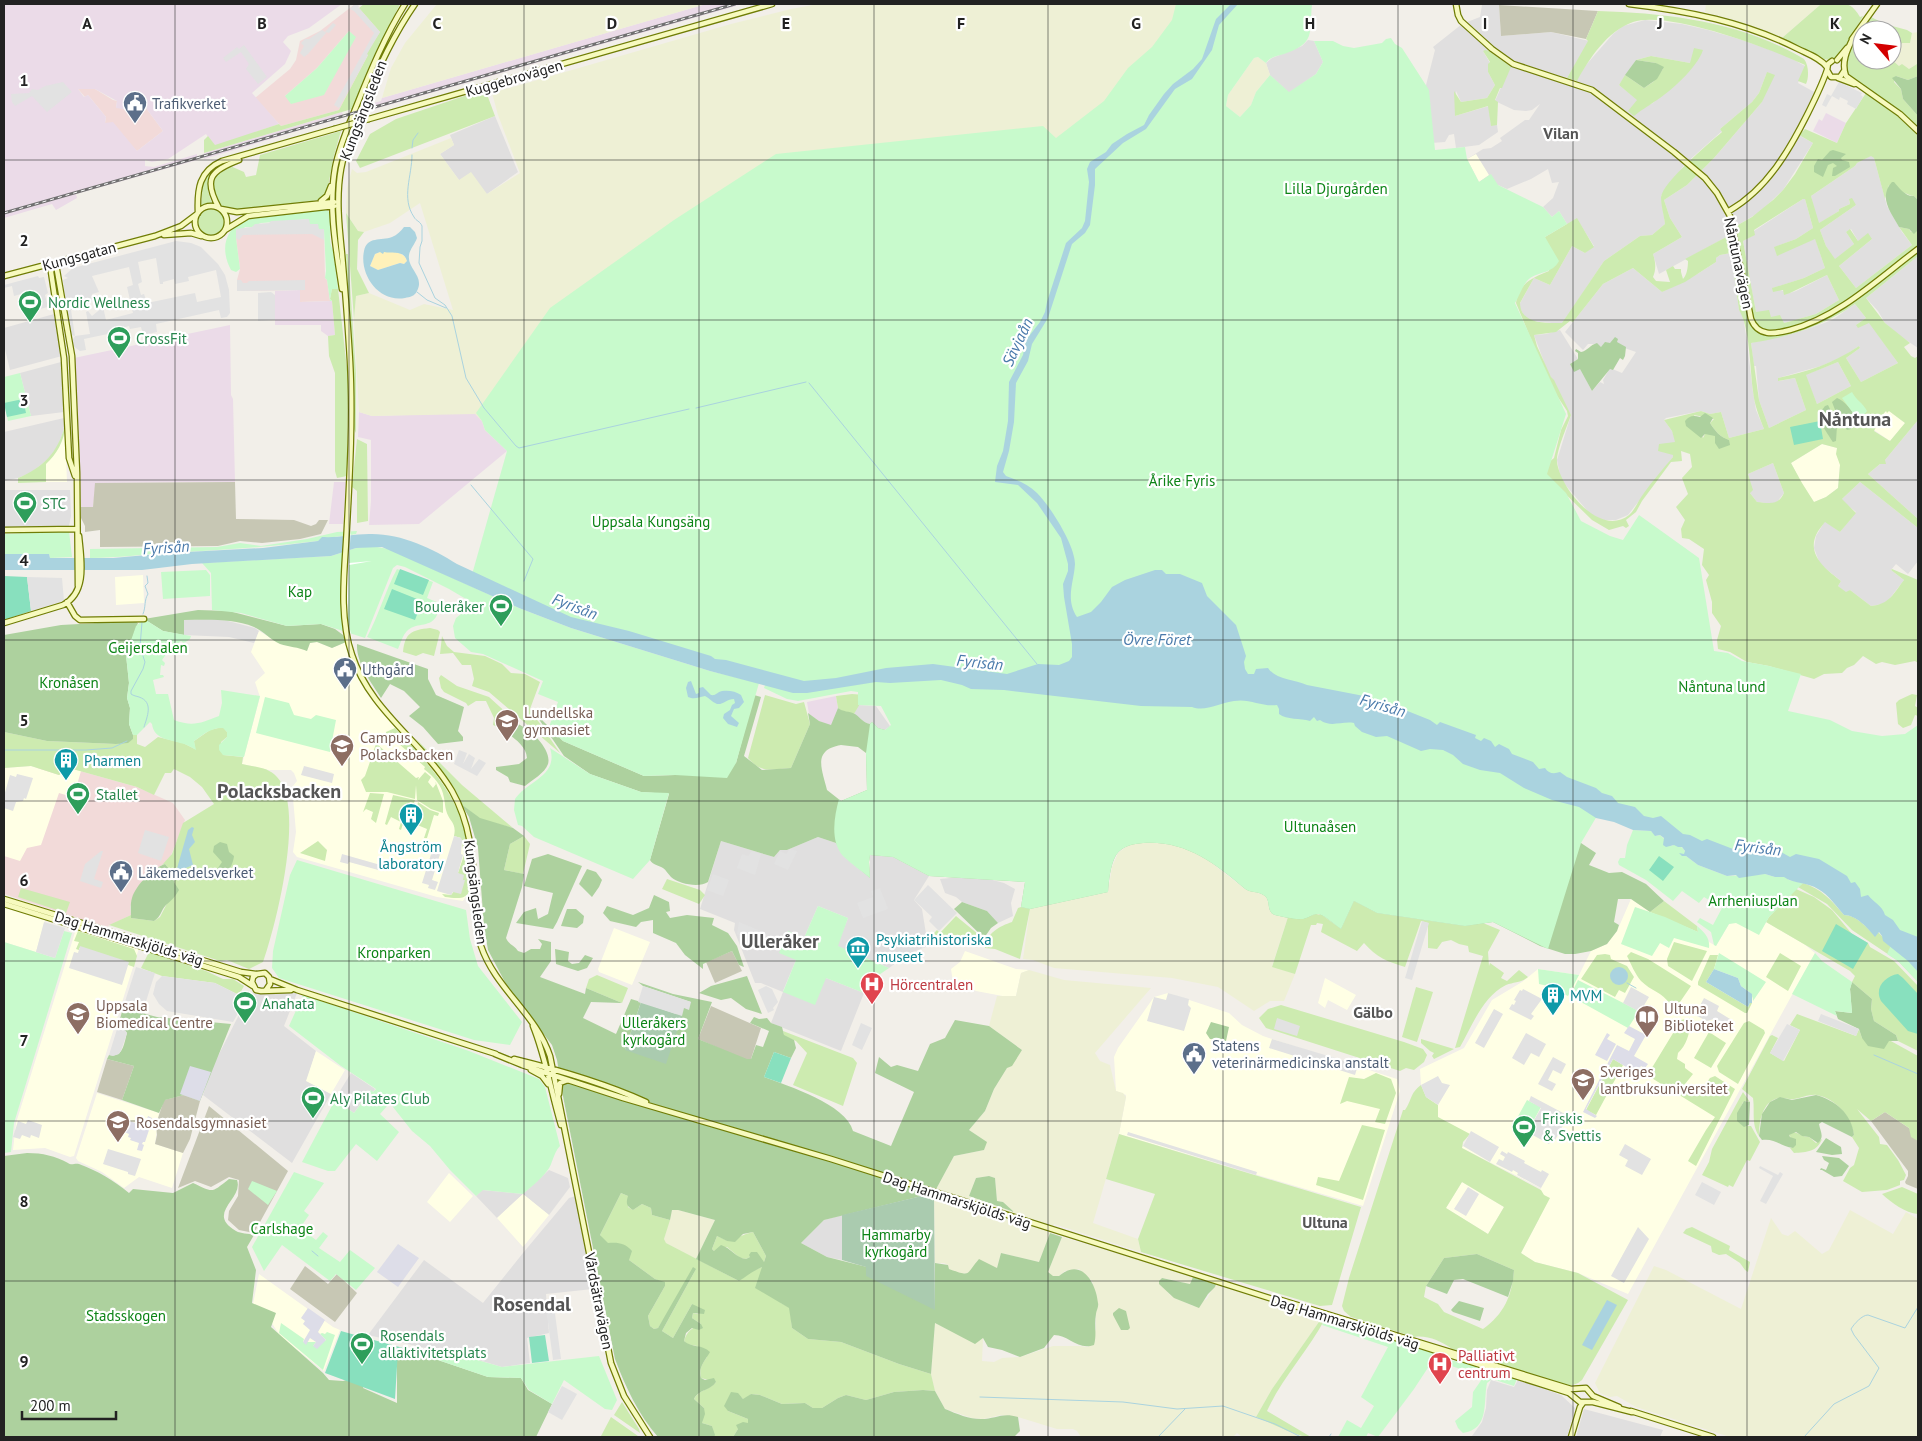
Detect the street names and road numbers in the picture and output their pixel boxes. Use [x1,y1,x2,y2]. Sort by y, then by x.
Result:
street label: Kuggebrovägen [463,55,565,101]
street label: Kungsängsleden [335,57,391,163]
street label: Nåntunavägen [1720,215,1758,311]
street label: Kungsgatan [40,237,118,275]
street label: Kungsängsleden [460,839,492,945]
street label: Dag Hammarskjölds väg [52,906,206,970]
street label: Dag Hammarskjölds väg [881,1167,1033,1233]
street label: Vårdsätravägen [580,1250,618,1351]
street label: Dag Hammarskjölds väg [1268,1290,1422,1354]

